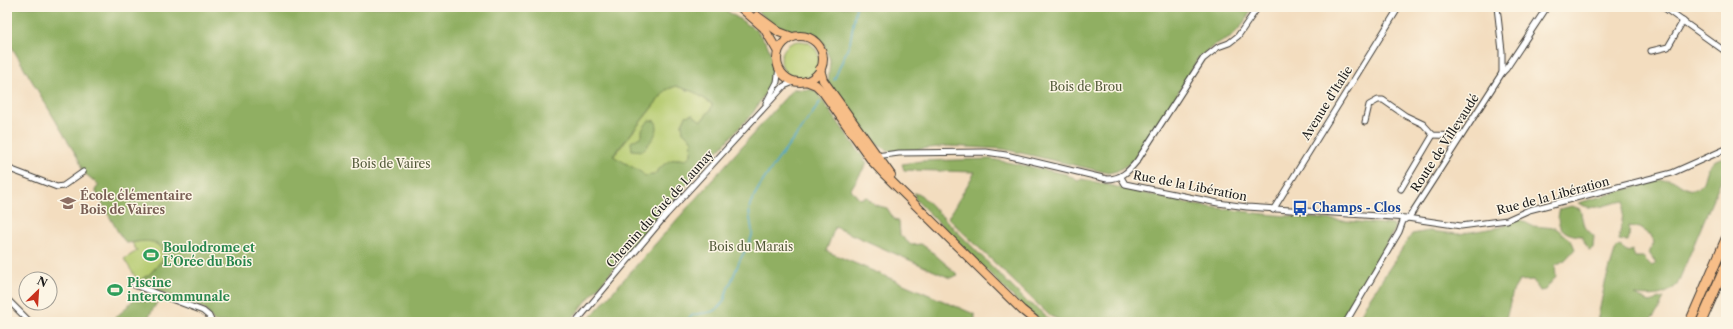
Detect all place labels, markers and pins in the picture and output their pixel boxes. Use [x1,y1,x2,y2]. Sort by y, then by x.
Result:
place label: École élémentaire Bois de Vaires [80,187,192,217]
school or university icon: École élémentaire Bois de Vaires [59,194,77,212]
bus stop icon: Champs - Clos [1291,199,1309,217]
place label: Champs - Clos [1312,200,1401,215]
place label: Boulodrome et L’Orée du Bois [163,240,255,269]
sports icon: Boulodrome et L’Orée du Bois [142,246,160,264]
place label: Piscine intercommunale [127,275,230,304]
sports icon: Piscine intercommunale [106,281,124,299]

